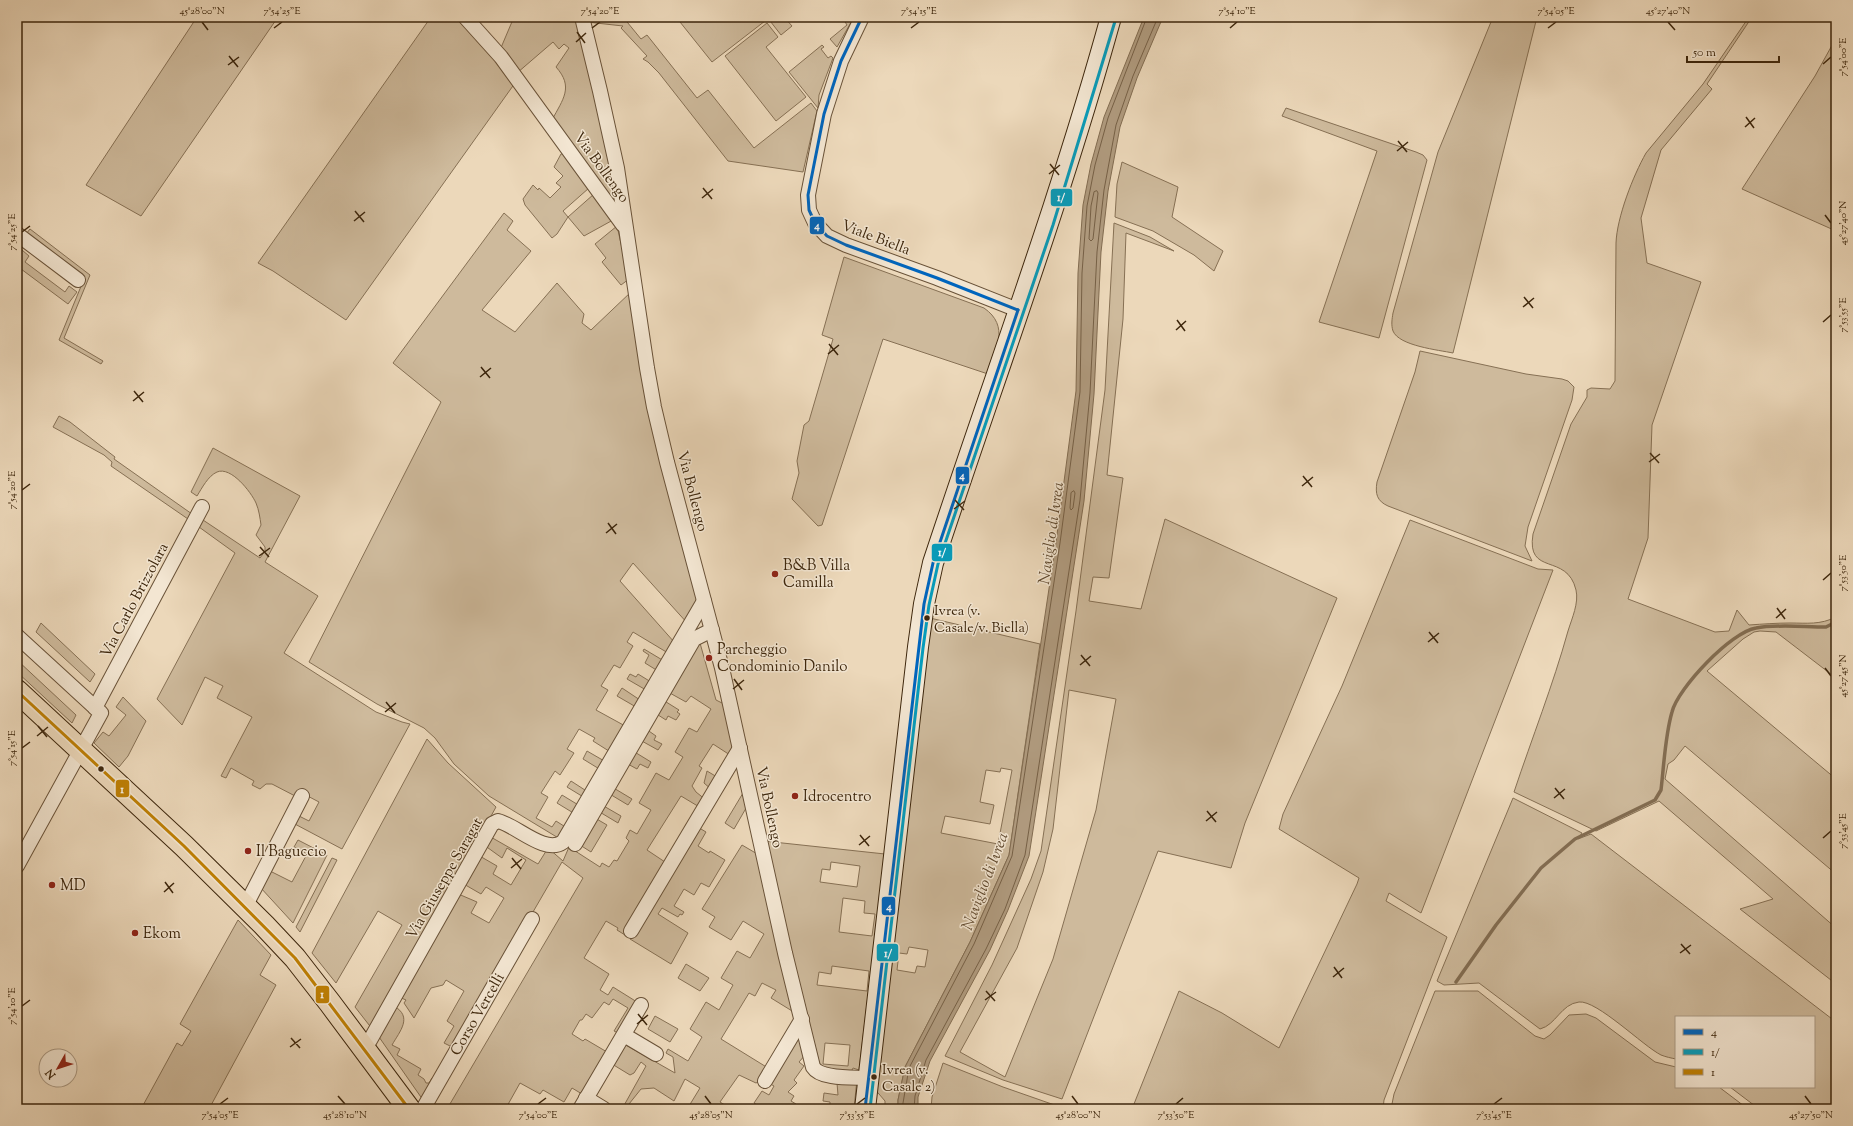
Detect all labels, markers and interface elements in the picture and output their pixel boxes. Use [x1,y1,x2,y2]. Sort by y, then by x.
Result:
text: 45°28'00"N [179,4,225,19]
text: 7°54'25"E [264,4,300,19]
text: 7°54'20"E [581,4,619,19]
text: 7°54'15"E [901,4,937,19]
text: 7°54'10"E [1218,4,1256,19]
text: 7°54'05"E [1537,4,1575,19]
text: 45°27'40"N [1646,4,1690,19]
scale bar [1687,38,1779,64]
text: 7°54'00"E [1836,38,1851,76]
text: 50 m [1692,44,1716,62]
street label: Via Bollengo [568,128,634,207]
line badge: 1/ [1050,188,1073,207]
text: 1/ [1056,190,1065,206]
text: 45°27'40"N [1836,201,1851,245]
text: 7°54'25"E [5,214,20,250]
line badge: 4 [809,216,825,235]
street label: Viale Biella [838,216,913,261]
text: 4 [813,218,820,234]
text: 7°53'55"E [1836,298,1851,332]
street label: Via Bollengo [671,449,712,534]
line badge: 4 [955,466,970,485]
text: 4 [958,468,965,484]
text: 7°54'20"E [5,471,20,509]
water label: Naviglio di Ivrea [1034,481,1071,586]
street label: Via Carlo Brizzolara [96,539,175,662]
line badge: 1/ [931,543,953,562]
text: 1/ [937,545,946,561]
text: 7°53'50"E [1836,555,1851,591]
place label: B&B Villa Camilla [783,556,850,594]
marker: B&B Villa Camilla [770,569,780,579]
place label: Ivrea (v. Casale/v. Biella) [934,602,1029,639]
marker: Ivrea (v. Casale/v. Biella) [922,613,932,623]
place label: Parcheggio Condominio Danilo [717,640,847,678]
marker: Parcheggio Condominio Danilo [704,653,714,663]
text: 45°27'45"N [1836,654,1851,698]
text: 7°54'15"E [5,730,20,766]
unlabelled marker [96,764,106,774]
street label: Via Bollengo [750,765,787,850]
line badge: 1 [115,779,130,798]
text: 1 [119,782,124,798]
place label: Idrocentro [803,787,872,808]
marker: Idrocentro [790,791,800,801]
text: 7°53'45"E [1836,813,1851,849]
street label: Via Giuseppe Saragat [402,814,489,943]
water label: Naviglio di Ivrea [957,830,1016,934]
place label: Il Baguccio [256,842,326,863]
marker: Il Baguccio [243,846,253,856]
place label: MD [60,876,86,897]
marker: MD [47,880,57,890]
line badge: 4 [881,896,896,916]
text: 4 [885,899,892,915]
place label: Ekom [143,924,181,945]
marker: Ekom [130,928,140,938]
line badge: 1/ [876,943,899,962]
text: 1/ [883,946,892,962]
street label: Corso Vercelli [446,970,510,1060]
line badge: 1 [315,985,330,1004]
text: 7°54'10"E [5,987,20,1025]
text: 1 [319,987,324,1003]
legend [1675,1016,1815,1088]
text: 4 [1711,1024,1717,1042]
text: 1/ [1711,1044,1720,1062]
north arrow [38,1048,78,1088]
place label: Ivrea (v. Casale 2) [882,1061,935,1098]
text: 1 [1711,1064,1715,1082]
text: N [42,1065,61,1083]
marker: Ivrea (v. Casale 2) [869,1072,879,1082]
text: 7°54'05"E [201,1108,239,1123]
text: 45°28'10"N [323,1108,367,1123]
text: 7°54'00"E [519,1108,557,1123]
text: 45°28'05"N [689,1108,733,1123]
text: 7°53'55"E [840,1108,874,1123]
text: 45°28'00"N [1055,1108,1101,1123]
text: 7°53'50"E [1158,1108,1194,1123]
text: 7°53'45"E [1476,1108,1512,1123]
text: 45°27'50"N [1789,1108,1833,1123]

